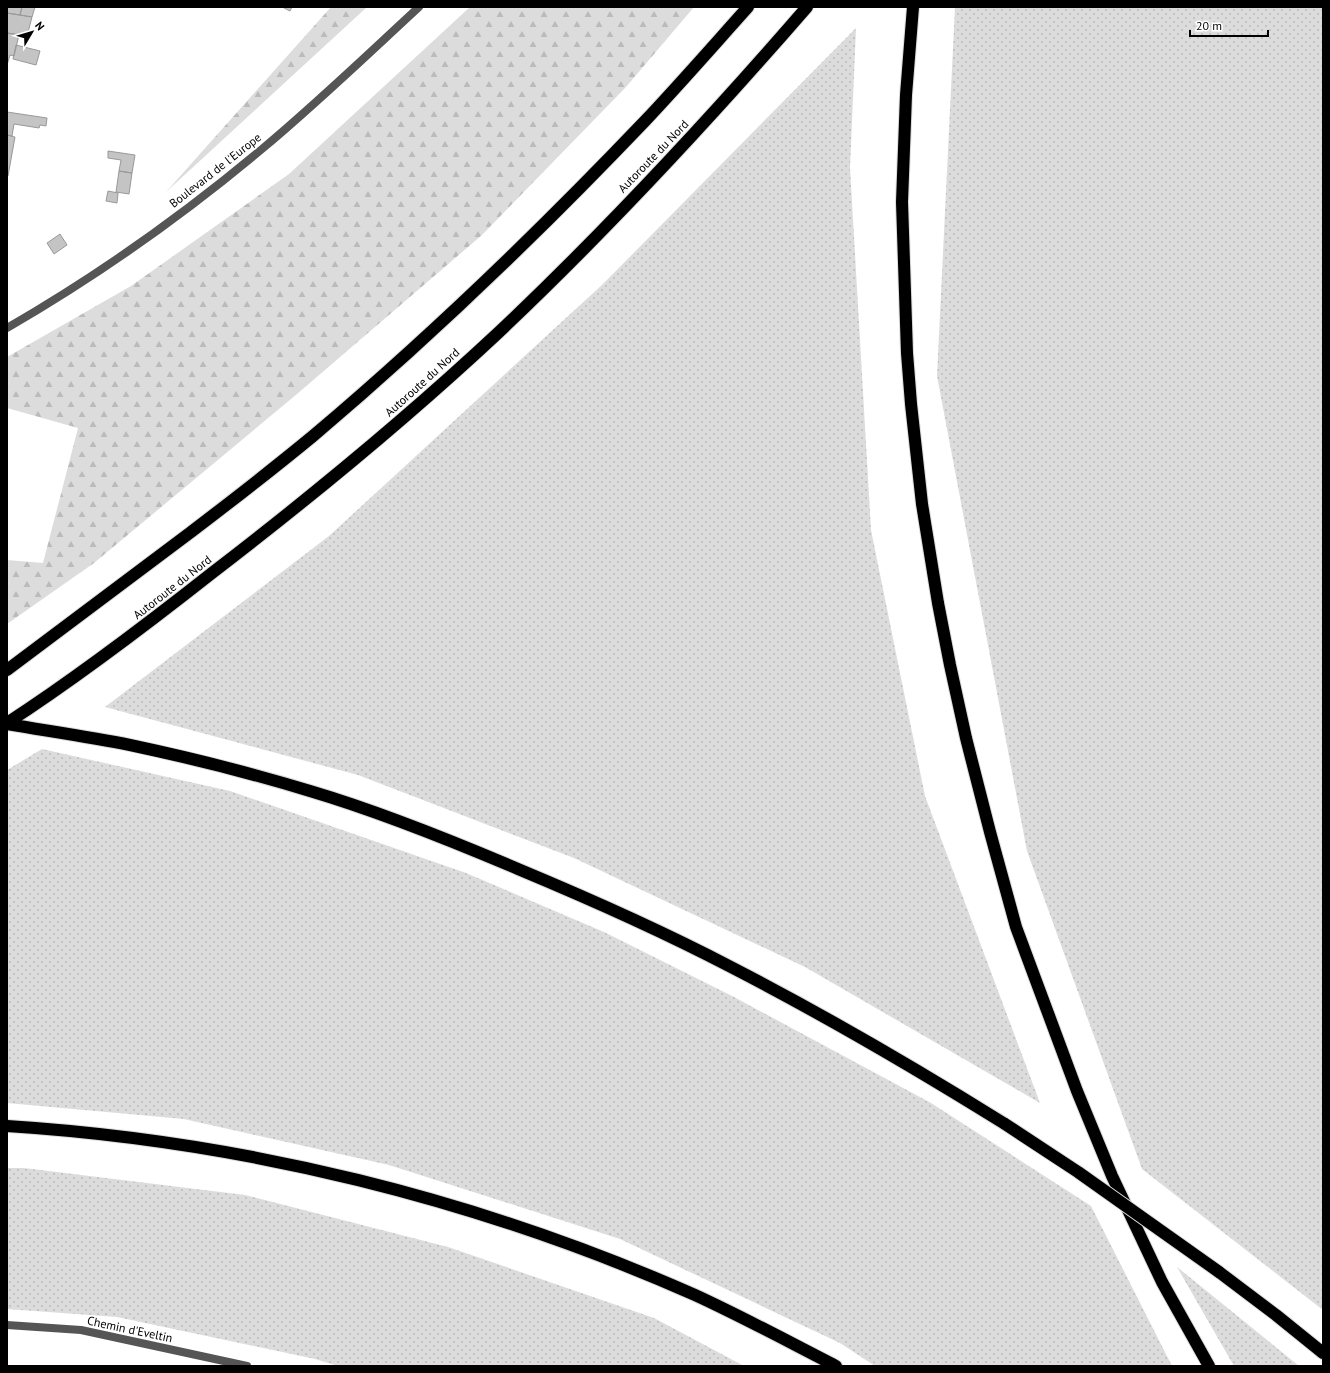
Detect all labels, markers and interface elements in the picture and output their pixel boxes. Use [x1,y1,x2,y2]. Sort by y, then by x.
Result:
north arrow [12,12,52,52]
scale bar [1190,12,1268,38]
text: 20 m [1196,18,1222,33]
text: N [32,19,48,33]
street label: Autoroute du Nord [615,117,691,195]
street label: Boulevard de l'Europe [166,129,264,211]
street label: Autoroute du Nord [382,345,462,419]
street label: Autoroute du Nord [130,552,214,622]
street label: Chemin d'Eveltin [86,1313,174,1345]

